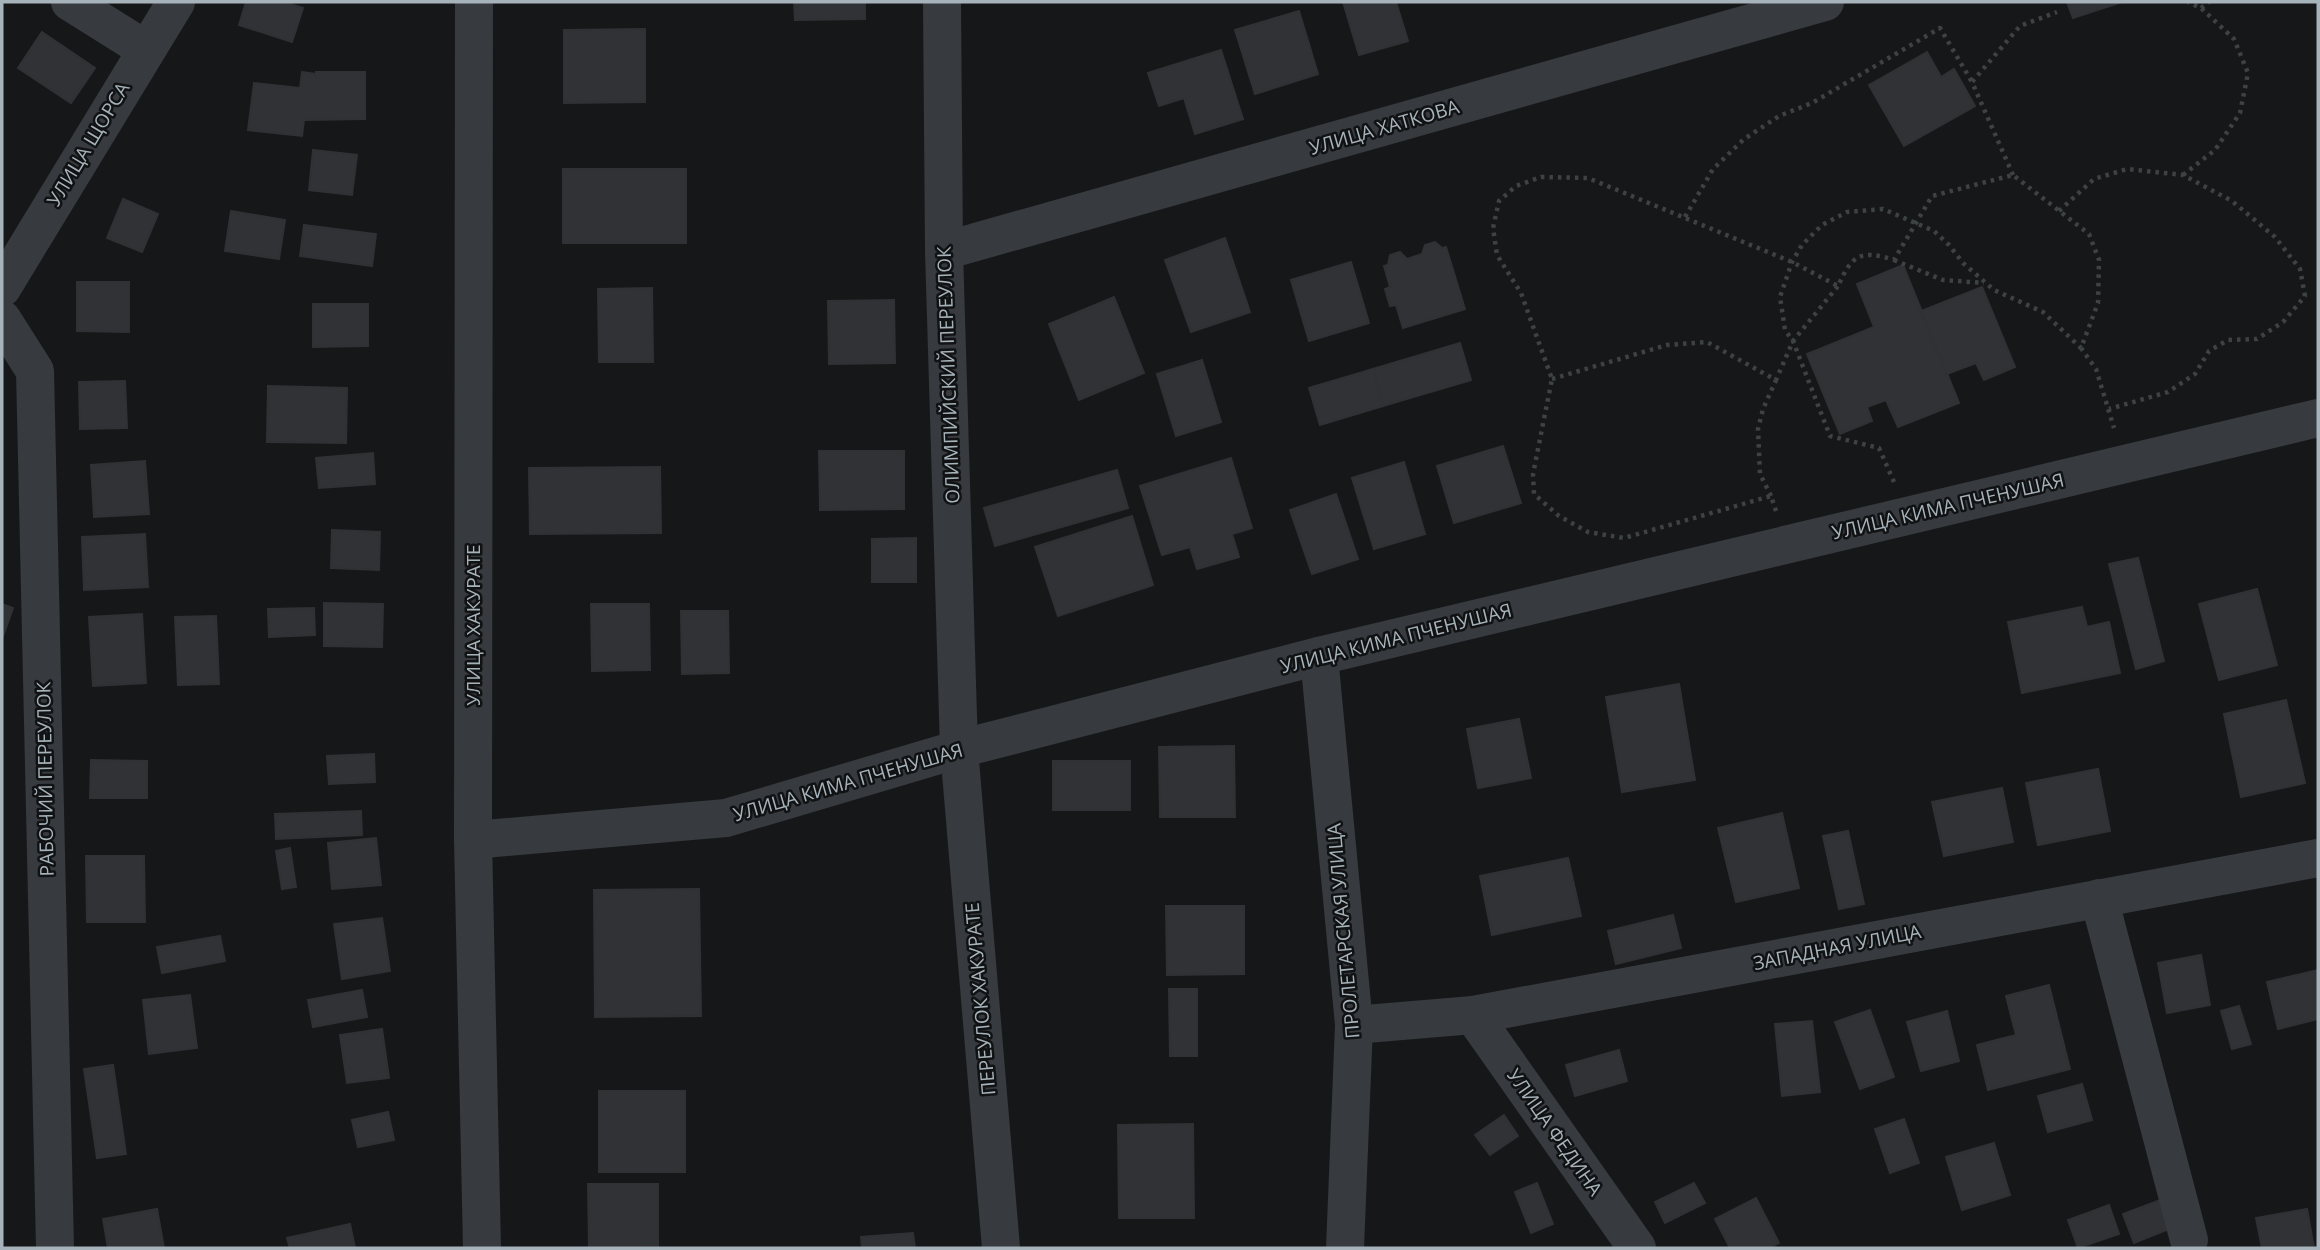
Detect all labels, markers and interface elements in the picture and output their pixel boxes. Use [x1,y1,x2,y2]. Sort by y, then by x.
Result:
street label: УЛИЦА ЩОРСА [41,77,135,211]
street label: УЛИЦА ХАТКОВА [1306,93,1462,161]
street label: ОЛИМПИЙСКИЙ ПЕРЕУЛОК [930,245,965,504]
street label: УЛИЦА КИМА ПЧЕНУШАЯ [1829,467,2067,545]
street label: УЛИЦА ХАКУРАТЕ [460,544,486,706]
street label: УЛИЦА КИМА ПЧЕНУШАЯ [1278,597,1514,679]
street label: РАБОЧИЙ ПЕРЕУЛОК [30,681,60,877]
street label: УЛИЦА КИМА ПЧЕНУШАЯ [730,737,966,827]
street label: ПРОЛЕТАРСКАЯ УЛИЦА [1321,822,1365,1040]
street label: ПЕРЕУЛОК ХАКУРАТЕ [959,901,1001,1097]
street label: ЗАПАДНАЯ УЛИЦА [1751,918,1923,976]
street label: УЛИЦА ФЕДИНА [1501,1063,1609,1201]

